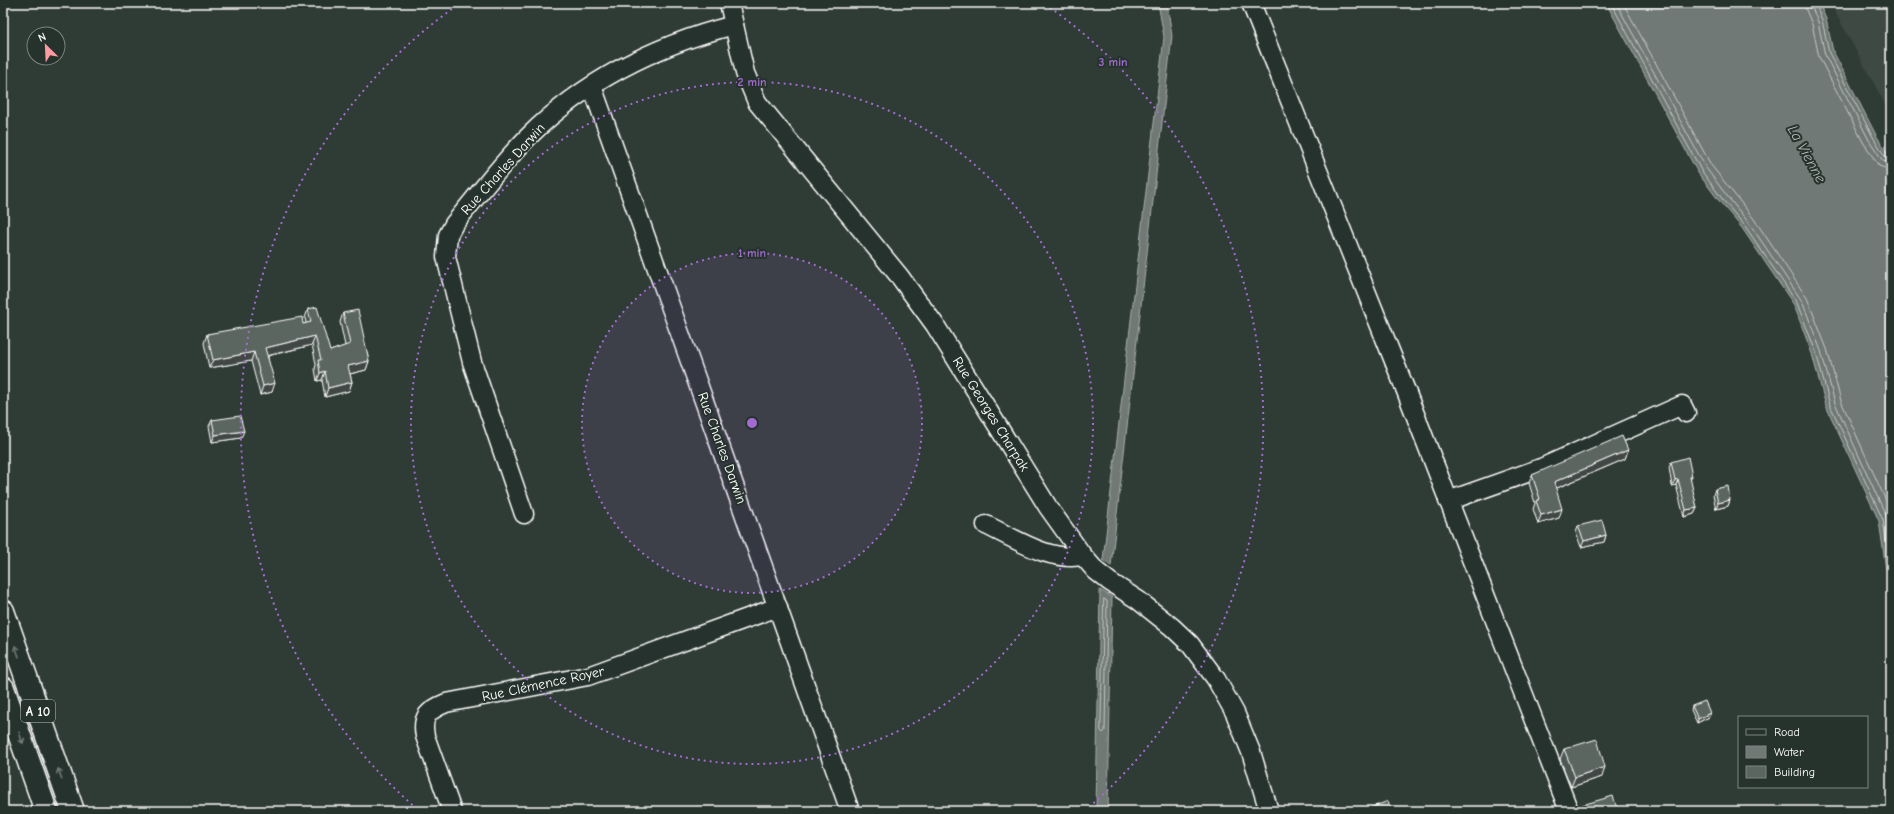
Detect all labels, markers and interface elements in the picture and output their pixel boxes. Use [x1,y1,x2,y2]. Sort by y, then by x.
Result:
north arrow [26,26,66,66]
text: N [36,30,48,45]
text: 3 min [1098,55,1128,69]
text: 2 min [737,75,767,89]
street label: Rue Charles Darwin [457,120,549,218]
water label: La Vienne [1784,122,1830,186]
text: 1 min [738,246,766,260]
street label: Rue Georges Charpak [949,354,1033,475]
street label: Rue Charles Darwin [694,390,750,506]
centre of rings [745,416,759,430]
one-way arrow [13,646,21,658]
street label: Rue Clémence Royer [480,663,606,705]
road number: A 10 [21,700,55,722]
legend [1738,716,1868,788]
text: Road [1774,725,1800,739]
one-way arrow [17,732,25,744]
text: Water [1774,745,1804,759]
text: Building [1774,765,1815,779]
one-way arrow [56,768,63,781]

